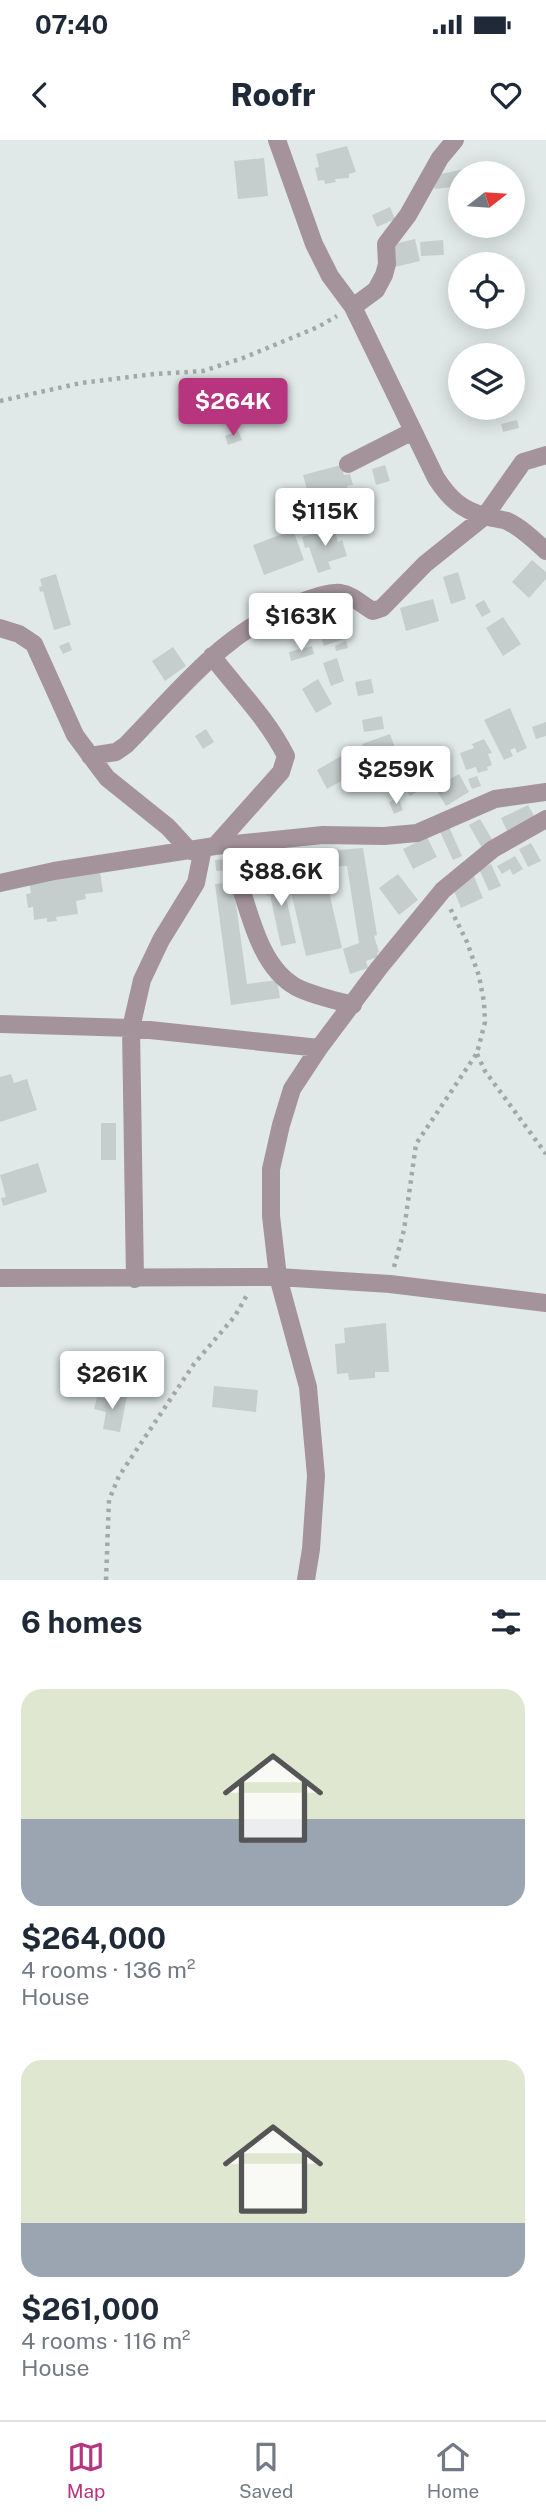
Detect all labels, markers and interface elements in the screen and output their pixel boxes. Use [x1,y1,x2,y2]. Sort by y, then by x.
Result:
text: 07:40 [35,9,108,40]
icon: back [21,76,59,114]
text: Roofr [231,76,315,113]
icon: heart [487,76,525,114]
north arrow [448,161,525,238]
map controls [448,161,525,420]
button: locate [448,252,525,329]
button: layers [448,343,525,420]
pin: $264K [184,378,282,438]
text: $264K [195,387,271,414]
pin: $115K [276,488,374,548]
text: $115K [291,497,359,524]
pin: $163K [252,594,350,653]
text: $163K [265,602,337,629]
pin: $259K [347,746,445,806]
text: $259K [357,755,435,782]
pin: $88.6K [224,848,338,908]
text: $88.6K [239,857,323,884]
pin: $261K [63,1352,161,1411]
text: $261K [76,1360,148,1387]
icon: filters [487,1603,525,1641]
text: 6 homes [21,1604,143,1640]
icon: home [210,1735,336,1861]
text: $264,000 [21,1920,166,1956]
text: 4 rooms · 136 m² [21,1956,195,1983]
text: House [21,1983,89,2010]
icon: home [210,2106,336,2232]
text: $261,000 [21,2291,159,2327]
text: 4 rooms · 116 m² [21,2327,190,2354]
text: House [21,2354,89,2381]
tab: Map [67,2438,105,2502]
tab: Saved [239,2438,293,2502]
tab: Home [427,2438,479,2502]

